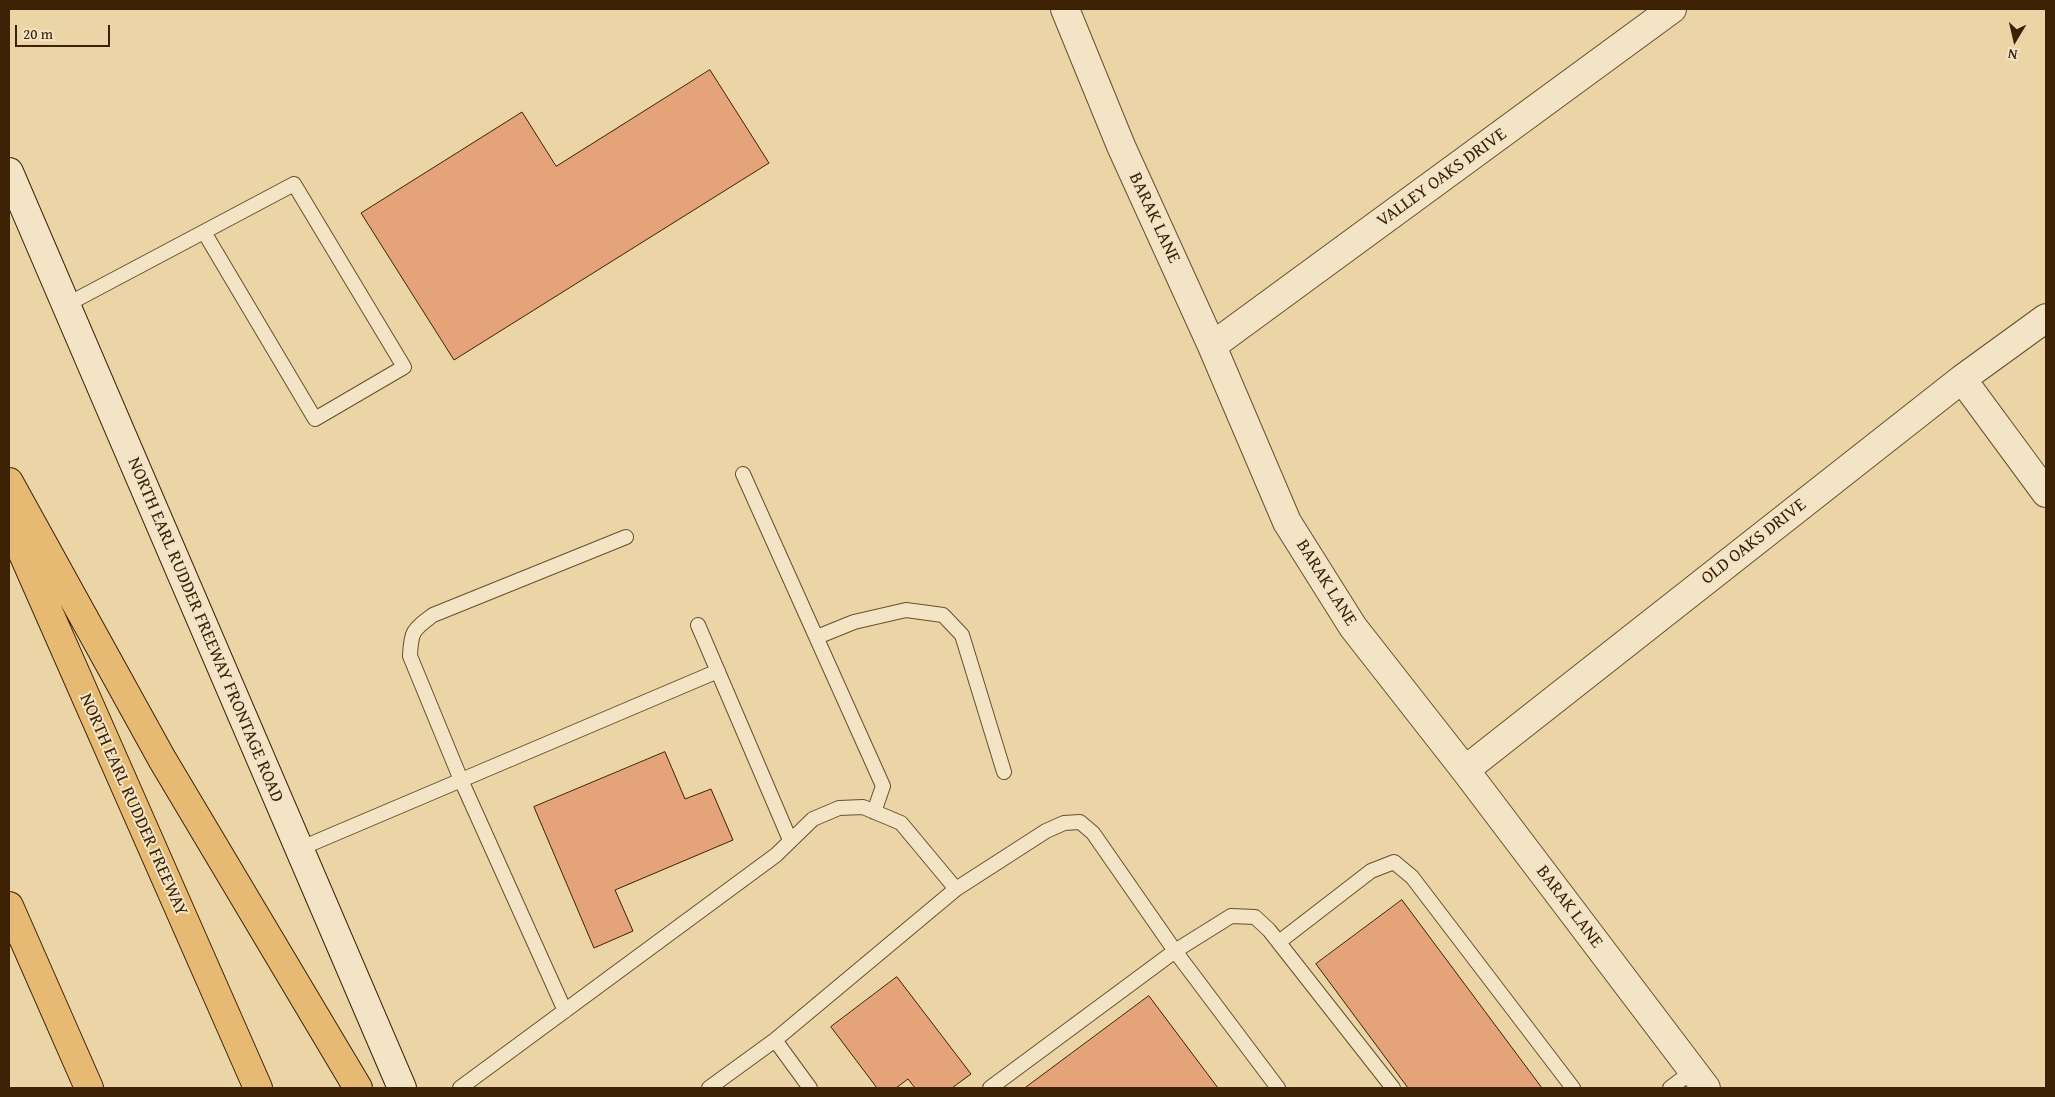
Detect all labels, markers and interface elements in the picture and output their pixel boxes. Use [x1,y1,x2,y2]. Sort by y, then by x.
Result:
scale bar [18,15,112,47]
north arrow [1990,15,2040,65]
text: 20 m [23,23,53,44]
text: N [2006,44,2019,65]
street label: VALLEY OAKS DRIVE [1373,124,1511,232]
street label: BARAK LANE [1124,169,1184,267]
street label: NORTH EARL RUDDER FREEWAY FRONTAGE ROAD [122,454,288,806]
street label: OLD OAKS DRIVE [1697,494,1811,590]
street label: BARAK LANE [1291,536,1361,630]
street label: NORTH EARL RUDDER FREEWAY [74,691,192,919]
street label: BARAK LANE [1531,862,1607,952]

